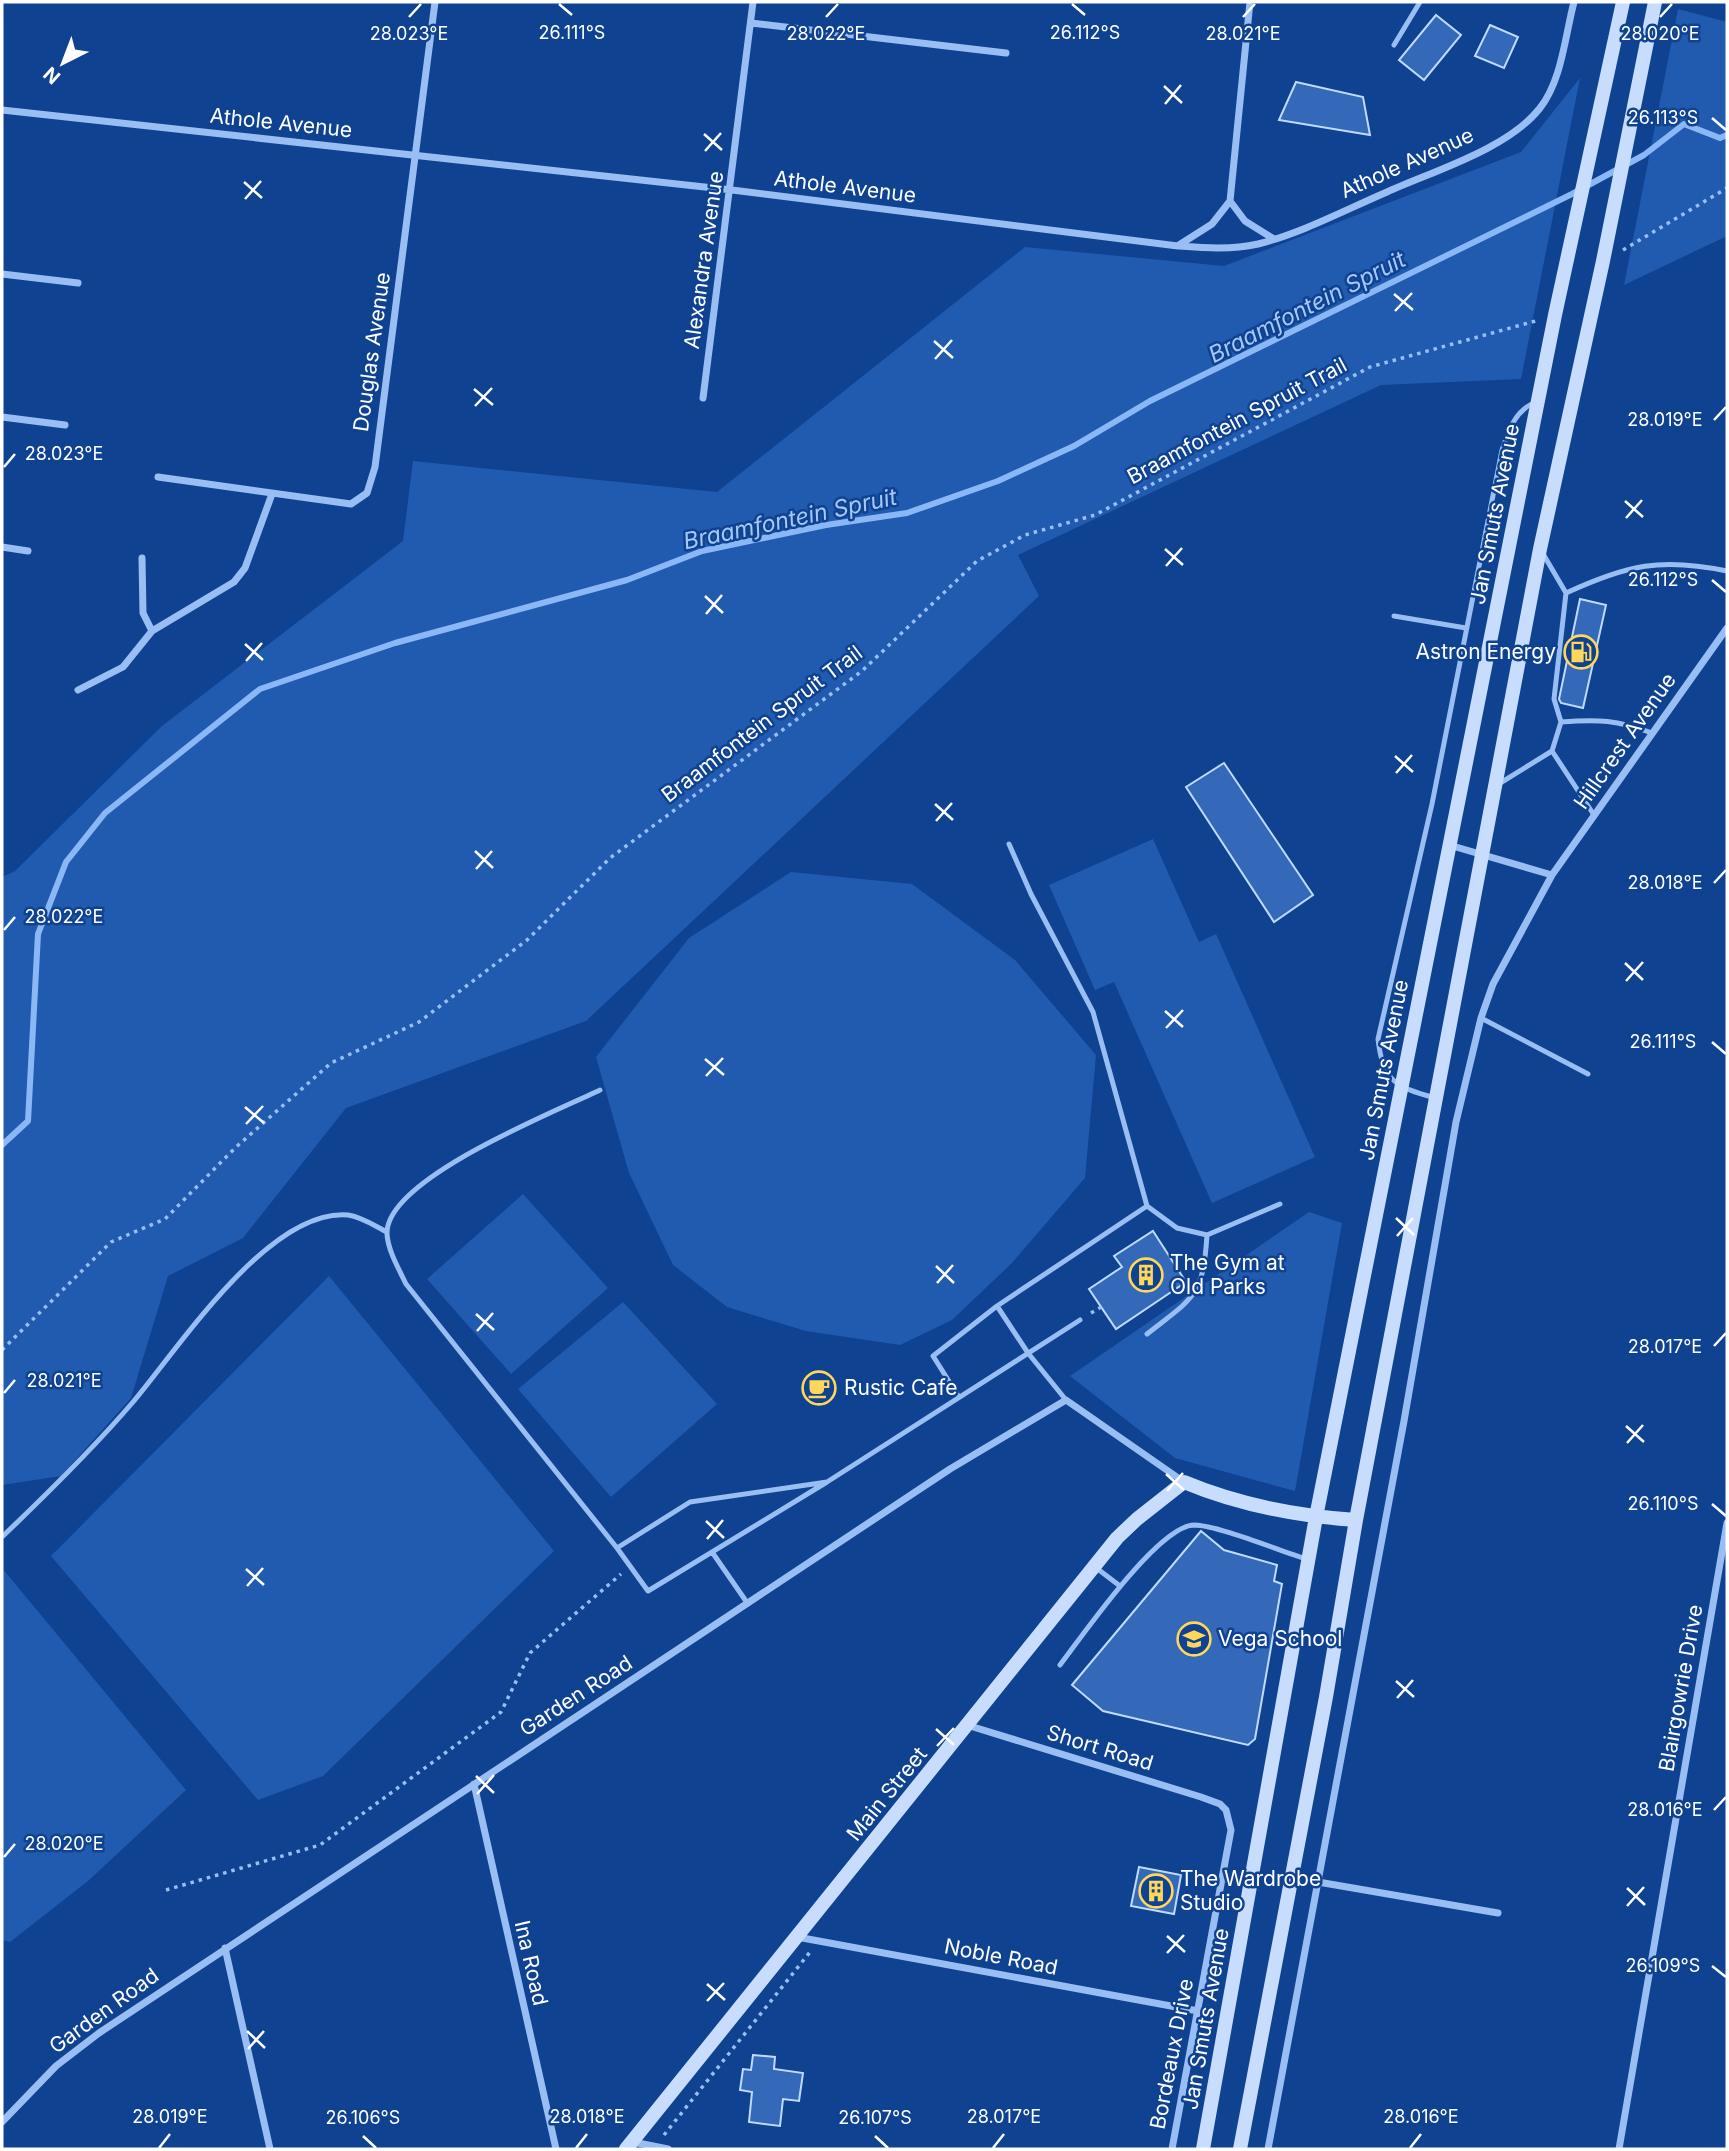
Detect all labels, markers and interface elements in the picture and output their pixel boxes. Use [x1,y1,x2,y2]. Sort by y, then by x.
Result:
text: 26.111°S [539,22,605,43]
text: 26.112°S [1050,22,1120,43]
text: 28.023°E [370,23,448,44]
text: 28.022°E [787,23,865,44]
text: 28.021°E [1205,23,1281,44]
text: 28.020°E [1620,23,1700,44]
north arrow [28,28,98,98]
text: N [39,62,65,89]
street label: Athole Avenue [209,103,353,142]
text: 26.113°S [1628,107,1698,128]
street label: Athole Avenue [1336,122,1477,203]
street label: Athole Avenue [773,165,918,208]
street label: Alexandra Avenue [679,169,728,350]
water label: Braamfontein Spruit [1204,245,1411,369]
street label: Douglas Avenue [348,271,395,433]
street label: Braamfontein Spruit Trail [1123,352,1351,489]
text: 28.019°E [1627,409,1703,430]
street label: Jan Smuts Avenue [1465,421,1524,607]
text: 28.023°E [25,443,103,464]
water label: Braamfontein Spruit [681,483,900,555]
text: 26.112°S [1628,569,1698,590]
fuel station icon: Astron Energy [1562,633,1600,671]
place label: Astron Energy [1416,639,1556,664]
street label: Braamfontein Spruit Trail [656,640,867,807]
street label: Hillcrest Avenue [1568,668,1681,814]
text: 28.018°E [1627,872,1703,893]
text: 28.022°E [25,906,103,927]
street label: Jan Smuts Avenue [1354,977,1413,1163]
text: 26.111°S [1630,1031,1696,1052]
place label: The Gym at Old Parks [1170,1250,1285,1299]
building icon: The Gym at Old Parks [1127,1256,1165,1294]
text: 28.017°E [1628,1336,1702,1357]
cafe icon: Rustic Cafe [800,1369,838,1407]
text: 28.021°E [26,1370,102,1391]
place label: Rustic Cafe [844,1375,957,1400]
text: 26.110°S [1628,1493,1698,1514]
street label: Blairgowrie Drive [1654,1602,1708,1773]
school or university icon: Vega School [1175,1620,1213,1658]
place label: Vega School [1218,1626,1342,1651]
street label: Garden Road [515,1650,637,1741]
street label: Short Road [1044,1719,1156,1776]
street label: Main Street [841,1742,932,1846]
text: 28.016°E [1627,1799,1703,1820]
text: 28.020°E [24,1833,104,1854]
place label: The Wardrobe Studio [1180,1866,1321,1915]
building icon: The Wardrobe Studio [1137,1872,1175,1910]
street label: Ina Road [510,1918,553,2008]
street label: Jan Smuts Avenue [1177,1926,1234,2112]
street label: Noble Road [942,1933,1060,1980]
text: 26.109°S [1626,1955,1700,1976]
street label: Garden Road [44,1963,163,2059]
street label: Bordeaux Drive [1145,1976,1198,2131]
text: 28.019°E [132,2106,208,2127]
text: 28.018°E [549,2106,625,2127]
text: 28.017°E [967,2106,1041,2127]
text: 28.016°E [1383,2106,1459,2127]
text: 26.106°S [326,2107,400,2128]
text: 26.107°S [838,2107,912,2128]

